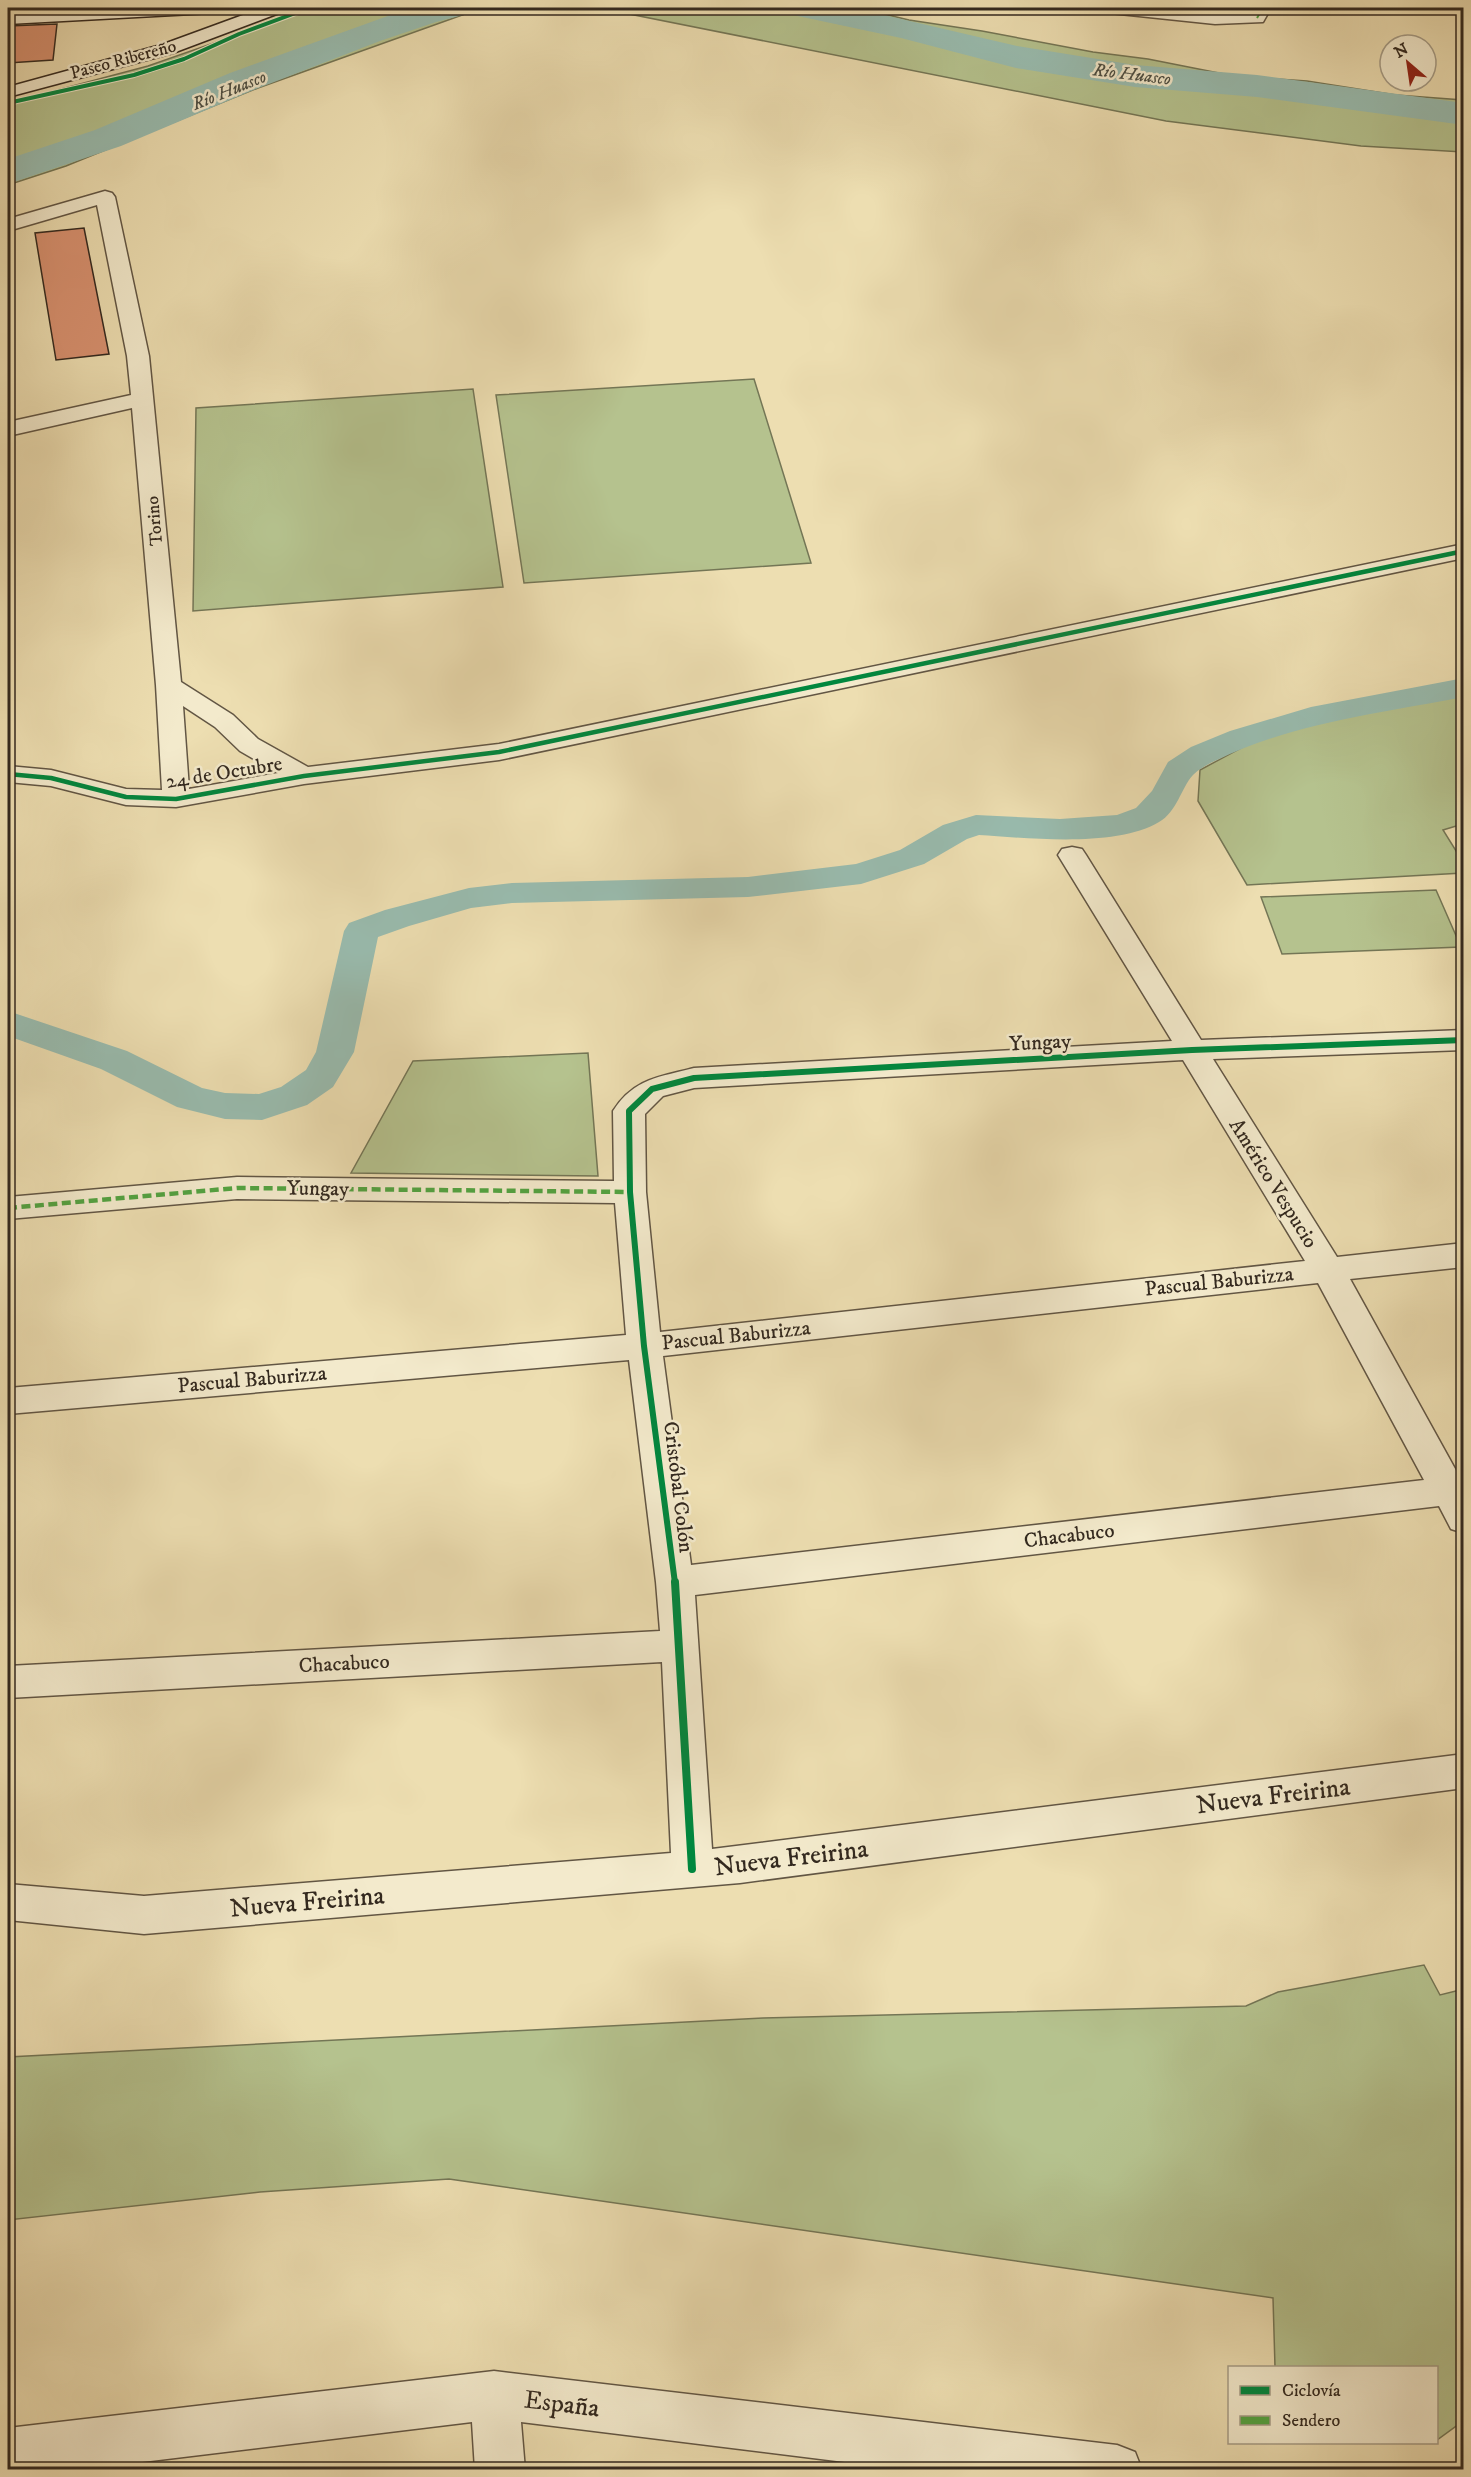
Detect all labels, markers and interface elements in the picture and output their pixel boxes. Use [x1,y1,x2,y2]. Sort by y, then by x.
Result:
north arrow [1378,33,1438,93]
street label: Paseo Ribereño [68,35,179,85]
text: N [1391,39,1412,63]
water label: Río Huasco [1091,59,1172,91]
water label: Río Huasco [188,66,270,116]
street label: Torino [142,495,168,547]
street label: 24 de Octubre [164,751,285,795]
street label: Yungay [1008,1028,1073,1058]
street label: Américo Vespucio [1223,1114,1323,1253]
street label: Yungay [287,1175,350,1203]
street label: Pascual Baburizza [1143,1261,1295,1303]
street label: Pascual Baburizza [660,1315,812,1357]
street label: Pascual Baburizza [176,1361,328,1399]
street label: Cristóbal Colón [657,1420,699,1554]
street label: Chacabuco [1022,1518,1116,1554]
street label: Chacabuco [298,1649,390,1679]
street label: Nueva Freirina [1194,1771,1352,1822]
street label: Nueva Freirina [712,1833,870,1884]
street label: Nueva Freirina [228,1879,386,1926]
legend [1228,2366,1438,2444]
text: Ciclovía [1282,2380,1341,2402]
street label: España [522,2383,601,2425]
text: Sendero [1282,2410,1340,2432]

